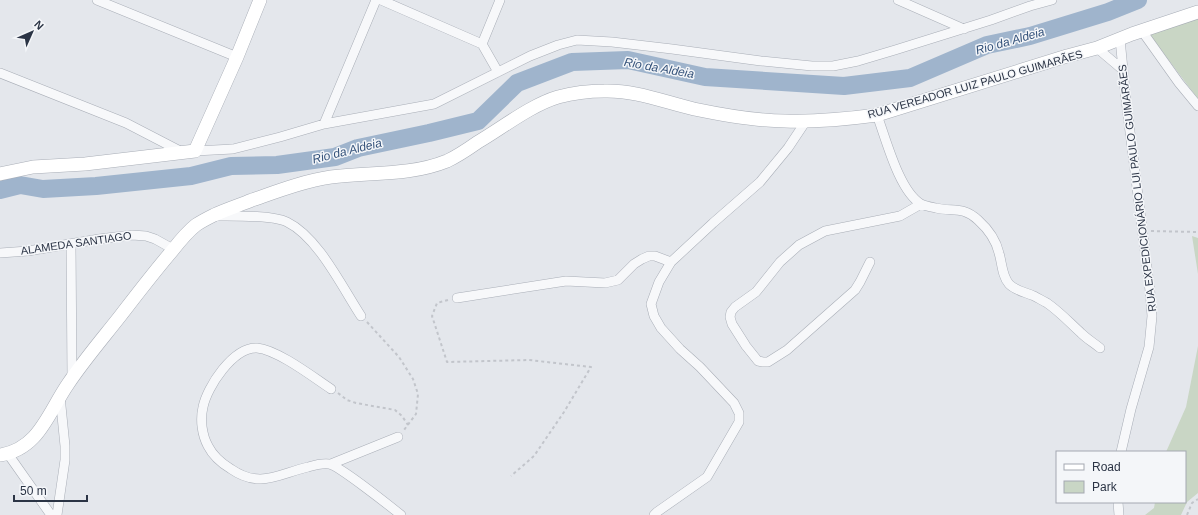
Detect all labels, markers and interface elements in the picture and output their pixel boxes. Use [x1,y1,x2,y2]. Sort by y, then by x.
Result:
north arrow [12,12,52,52]
text: N [32,18,46,32]
water label: Rio da Aldeia [974,24,1046,58]
street label: RUA VEREADOR LUIZ PAULO GUIMARÃES [866,48,1084,120]
water label: Rio da Aldeia [623,55,695,81]
street label: RUA EXPEDICIONÁRIO LUI PAULO GUIMARÃES [1116,64,1158,312]
water label: Rio da Aldeia [311,136,383,166]
street label: ALAMEDA SANTIAGO [20,229,133,257]
legend [1056,451,1186,503]
text: Road [1092,460,1121,474]
scale bar [14,477,87,503]
text: Park [1092,480,1118,494]
text: 50 m [20,484,47,498]

